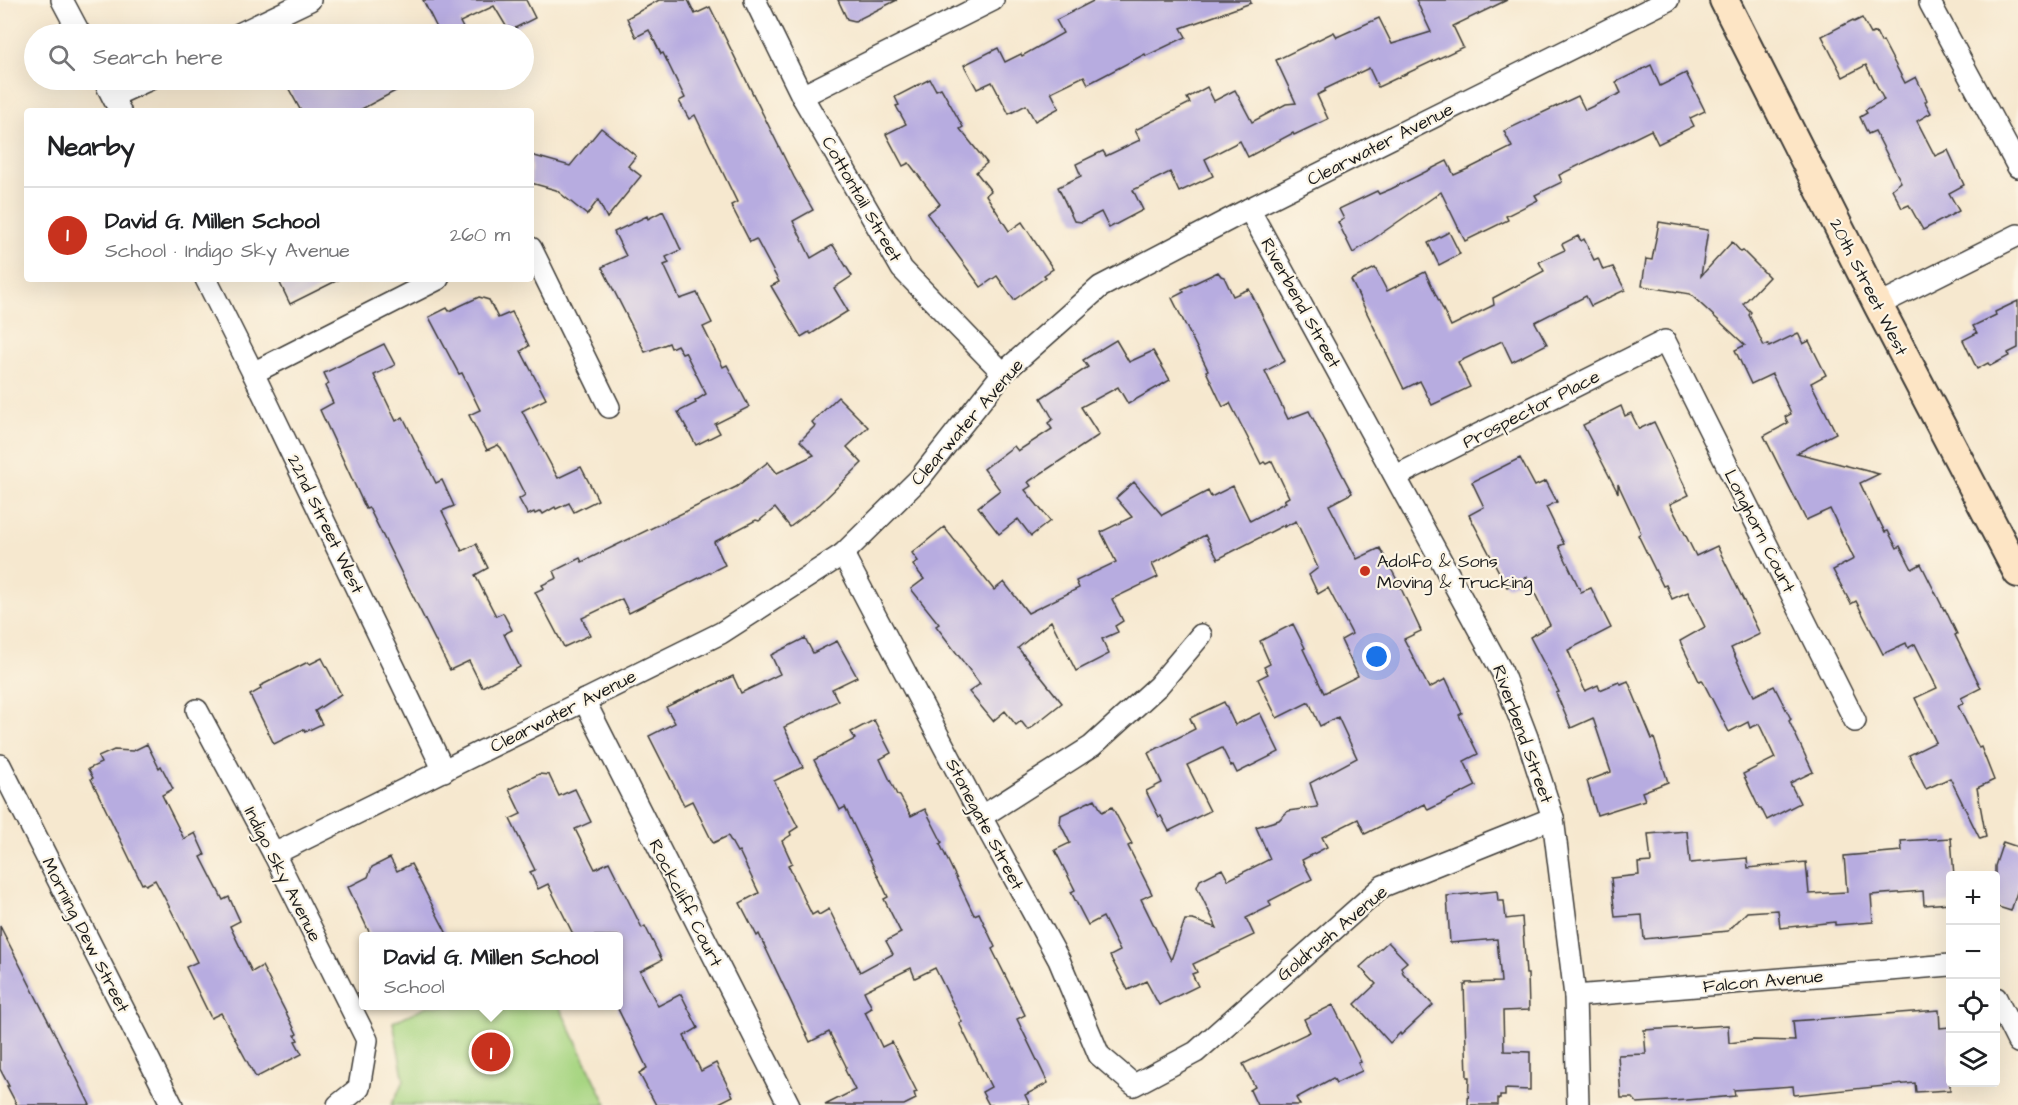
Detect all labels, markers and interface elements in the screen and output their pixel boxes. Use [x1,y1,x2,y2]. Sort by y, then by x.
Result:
search box [24,24,534,90]
icon: search [45,41,78,74]
text: Search here [93,42,223,73]
street label: Clearwater Avenue [1303,97,1458,192]
text: Nearby [48,129,135,165]
street label: Cottontail Street [815,132,908,267]
text: David G. Millen School [105,206,320,237]
street label: 20th Street West [1823,214,1914,361]
text: 1 [66,221,69,249]
text: 260 m [450,221,510,249]
street label: Riverbend Street [1254,234,1347,374]
text: School · Indigo Sky Avenue [105,237,350,265]
street label: Clearwater Avenue [905,353,1030,491]
street label: Prospector Place [1458,364,1604,455]
street label: 22nd Street West [281,451,370,599]
street label: Longhorn Court [1717,465,1802,598]
place label: Adolfo & Sons Moving & Trucking [1377,549,1533,596]
marker: Adolfo & Sons Moving & Trucking [1358,564,1372,578]
your location [1362,642,1391,671]
street label: Riverbend Street [1486,662,1559,807]
street label: Clearwater Avenue [486,664,641,759]
street label: Stonegate Street [938,754,1030,896]
street label: Indigo Sky Avenue [237,802,328,947]
street label: Rockcliff Court [643,835,729,972]
street label: Morning Dew Street [35,853,136,1018]
map controls [1946,871,2000,1087]
button: + [1946,871,2000,925]
street label: Goldrush Avenue [1272,879,1393,987]
button: − [1946,925,2000,979]
popup [359,932,623,1010]
text: David G. Millen School [384,942,598,973]
street label: Falcon Avenue [1702,964,1824,999]
text: School [384,973,445,1001]
button: locate [1946,979,2000,1033]
pin: 1 [472,1030,510,1074]
button: layers [1946,1033,2000,1087]

